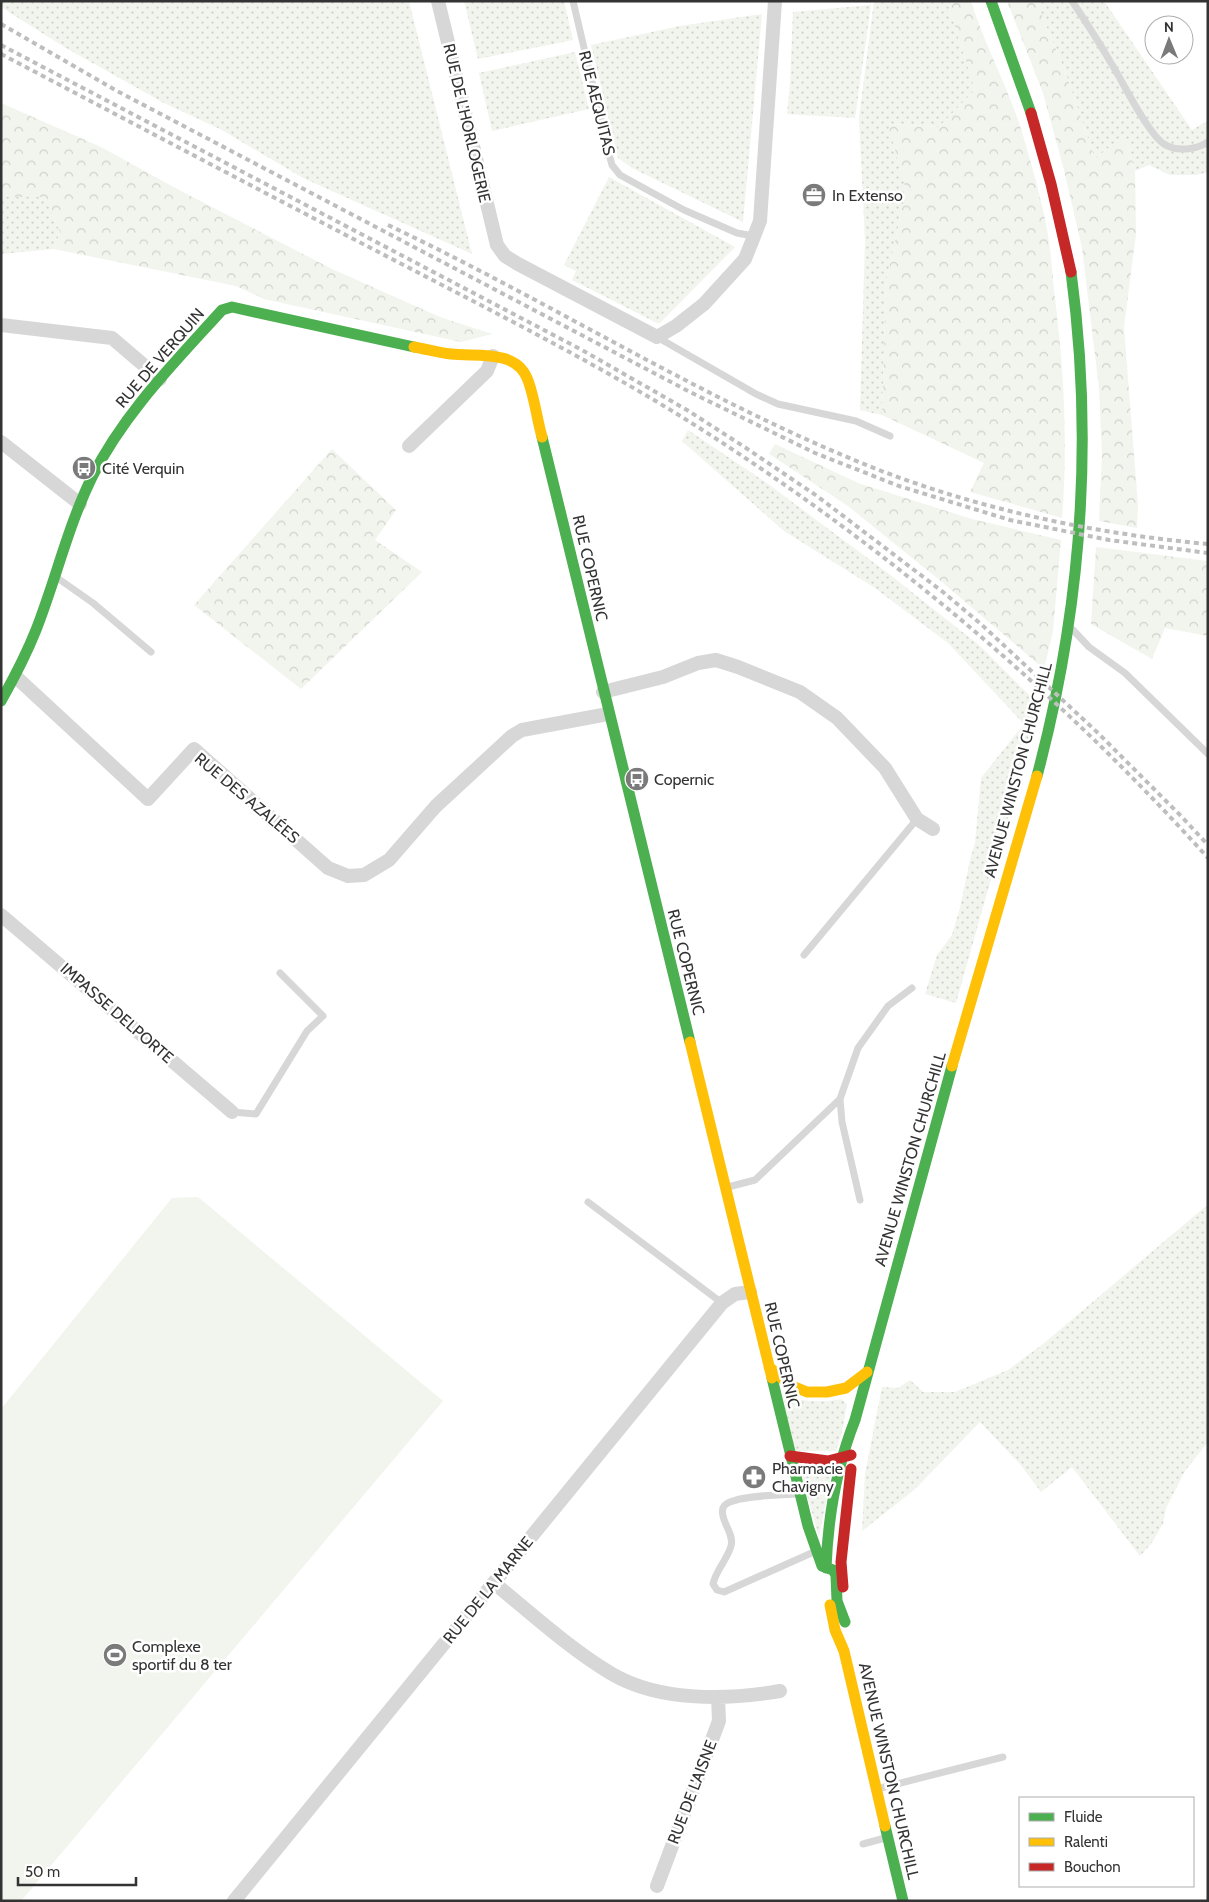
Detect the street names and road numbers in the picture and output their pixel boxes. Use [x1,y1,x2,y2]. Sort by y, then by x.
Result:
street label: RUE DE L'HORLOGERIE [439,42,495,204]
street label: RUE AEQUITAS [575,49,619,157]
street label: RUE DE VERQUIN [112,304,208,412]
street label: RUE COPERNIC [569,513,611,623]
street label: AVENUE WINSTON CHURCHILL [980,660,1056,880]
street label: RUE DES AZALÉES [191,749,303,847]
street label: RUE COPERNIC [664,907,708,1017]
street label: IMPASSE DELPORTE [57,959,177,1067]
street label: AVENUE WINSTON CHURCHILL [870,1050,950,1268]
street label: RUE COPERNIC [761,1300,803,1410]
street label: RUE DE LA MARNE [439,1533,537,1647]
street label: AVENUE WINSTON CHURCHILL [855,1661,923,1881]
street label: RUE DE L'AISNE [663,1737,721,1847]

